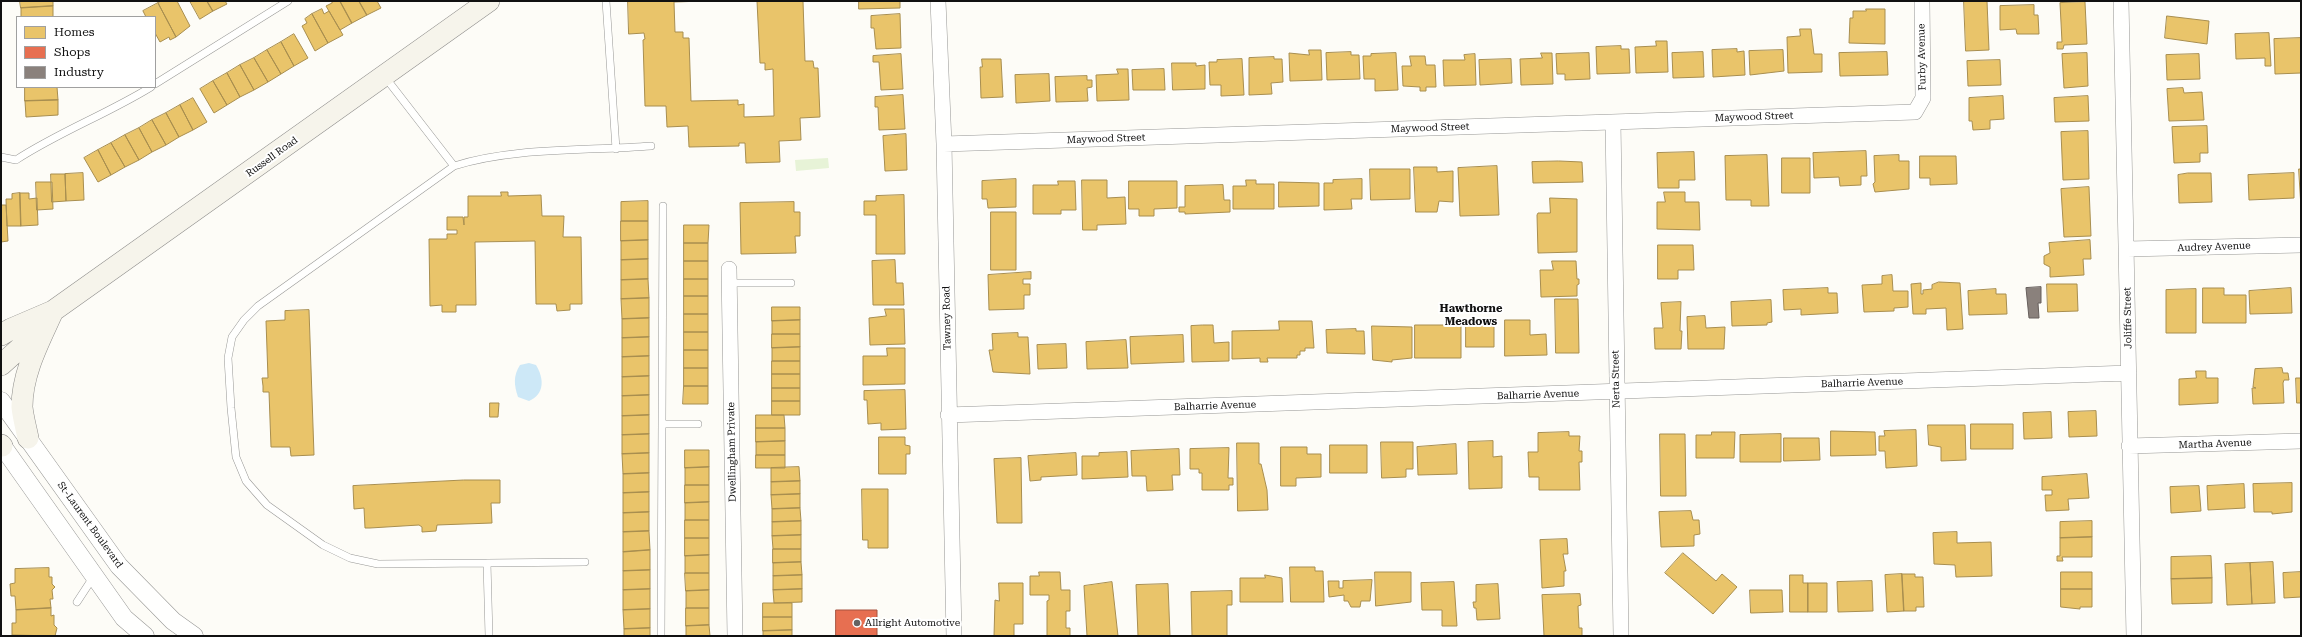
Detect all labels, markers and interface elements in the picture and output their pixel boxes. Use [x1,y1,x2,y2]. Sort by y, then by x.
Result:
legend [16,16,156,88]
street label: Furby Avenue [1915,23,1929,91]
text: Homes [54,25,94,39]
text: Shops [54,45,90,59]
text: Industry [54,65,104,79]
street label: Maywood Street [1714,110,1794,124]
street label: Maywood Street [1390,121,1470,135]
street label: Maywood Street [1066,132,1146,146]
street label: Russell Road [244,134,300,180]
street label: Audrey Avenue [2177,240,2251,254]
street label: Tawney Road [940,286,954,350]
street label: Joliffe Street [2121,287,2135,349]
district label: Hawthorne Meadows [1440,302,1502,328]
street label: Nerta Street [1609,350,1623,408]
street label: Balharrie Avenue [1821,376,1903,390]
street label: Balharrie Avenue [1497,388,1579,402]
street label: Balharrie Avenue [1174,399,1256,413]
street label: Dwellingham Private [725,402,739,502]
street label: Martha Avenue [2178,437,2252,451]
street label: St-Laurent Boulevard [55,480,125,570]
place label: Allright Automotive [865,617,960,629]
marker: Allright Automotive [852,618,862,628]

